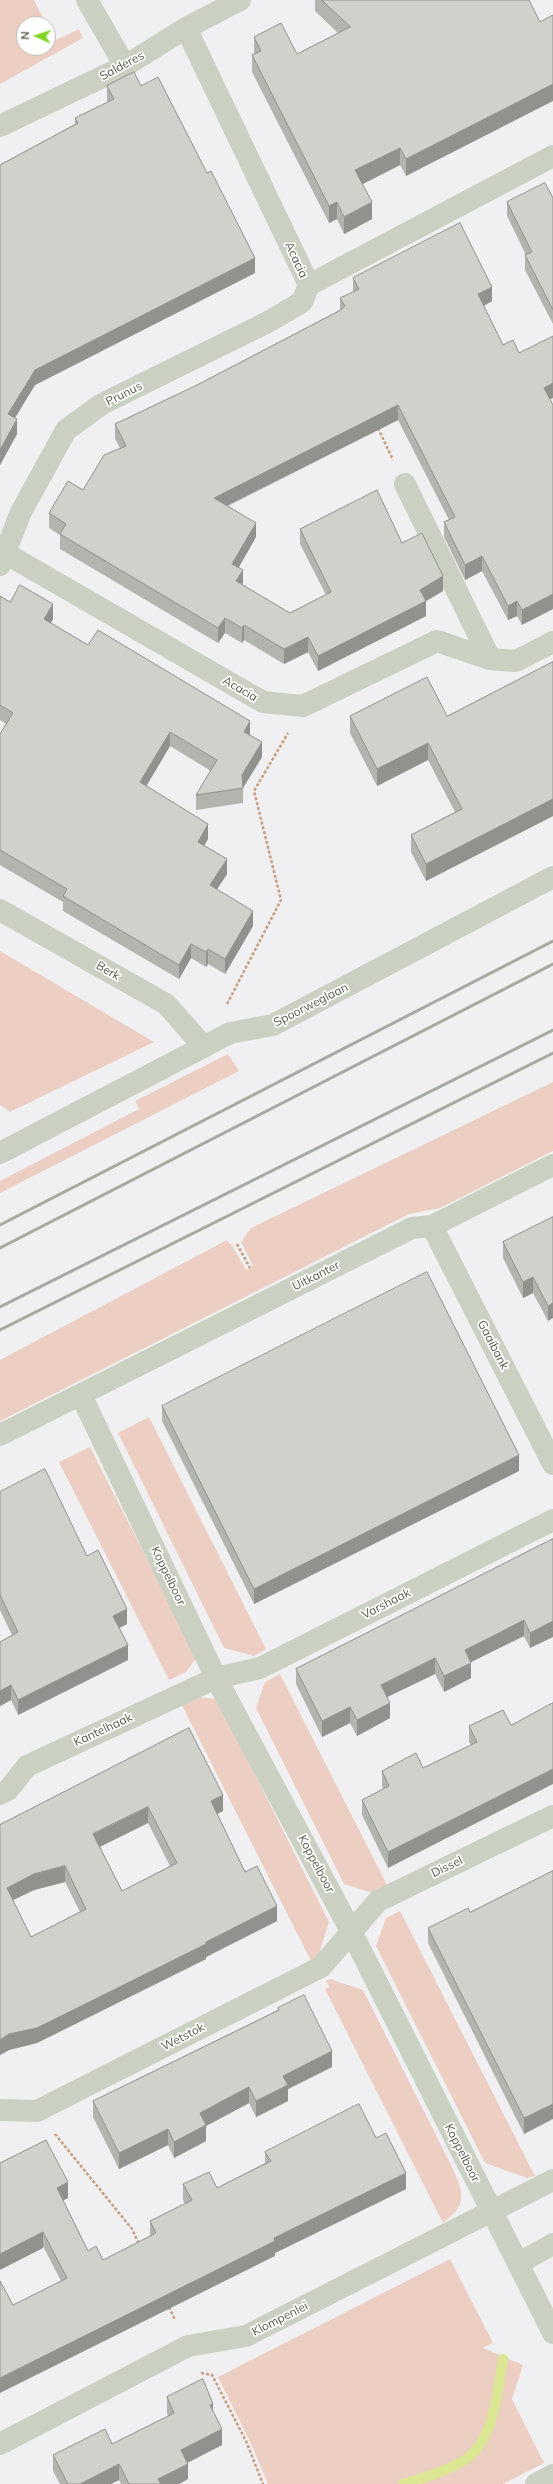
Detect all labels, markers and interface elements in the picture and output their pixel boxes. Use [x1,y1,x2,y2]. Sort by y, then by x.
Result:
north arrow [16,16,56,56]
text: N [18,31,32,40]
street label: Salderes [97,48,147,84]
street label: Acacia [281,240,311,280]
street label: Prunus [103,379,145,409]
street label: Acacia [220,673,260,705]
street label: Berk [93,958,123,984]
street label: Spoorweglaan [271,980,351,1030]
street label: Uitkanter [290,1258,342,1294]
street label: Gaaibank [474,1318,512,1372]
street label: Koppelboor [148,1544,188,1608]
street label: Varshaak [359,1586,413,1622]
street label: Kantelhaak [71,1710,135,1750]
street label: Koppelboor [295,1833,337,1895]
street label: Dissel [429,1853,465,1881]
street label: Wetstok [159,2020,207,2054]
street label: Koppelboor [441,2122,483,2184]
street label: Klompenlei [250,2299,310,2339]

